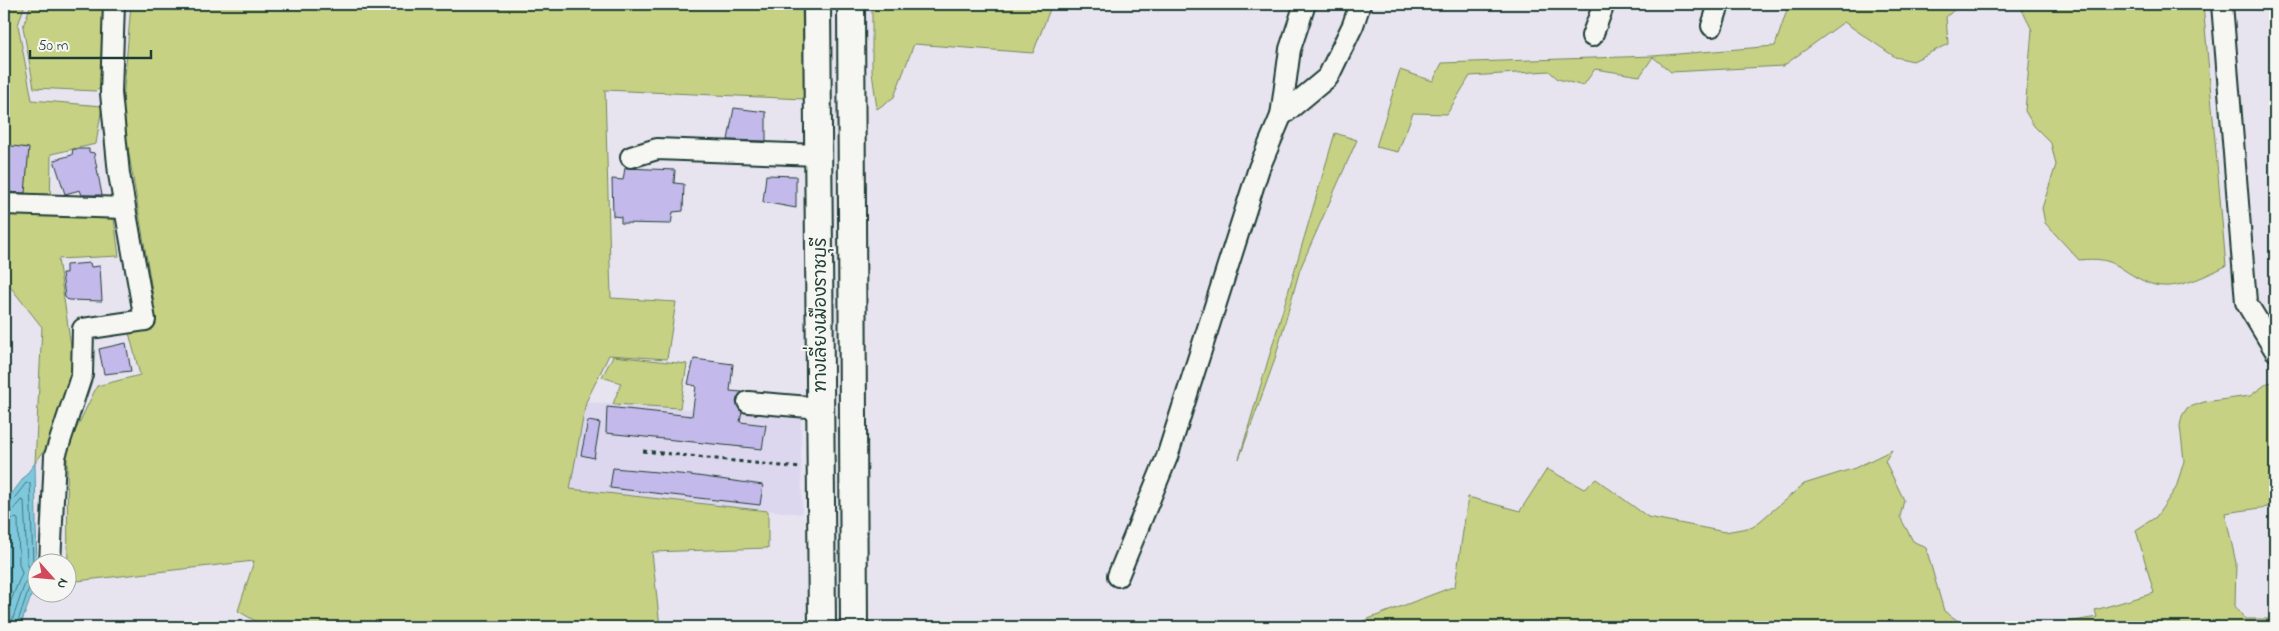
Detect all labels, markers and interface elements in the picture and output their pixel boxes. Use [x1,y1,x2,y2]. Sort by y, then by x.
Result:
scale bar [30,28,151,60]
text: 50 m [38,35,69,57]
street label: ทางเลี่ยงเมืองราชบุรี [802,237,835,393]
north arrow [28,554,78,604]
text: N [51,574,74,592]

